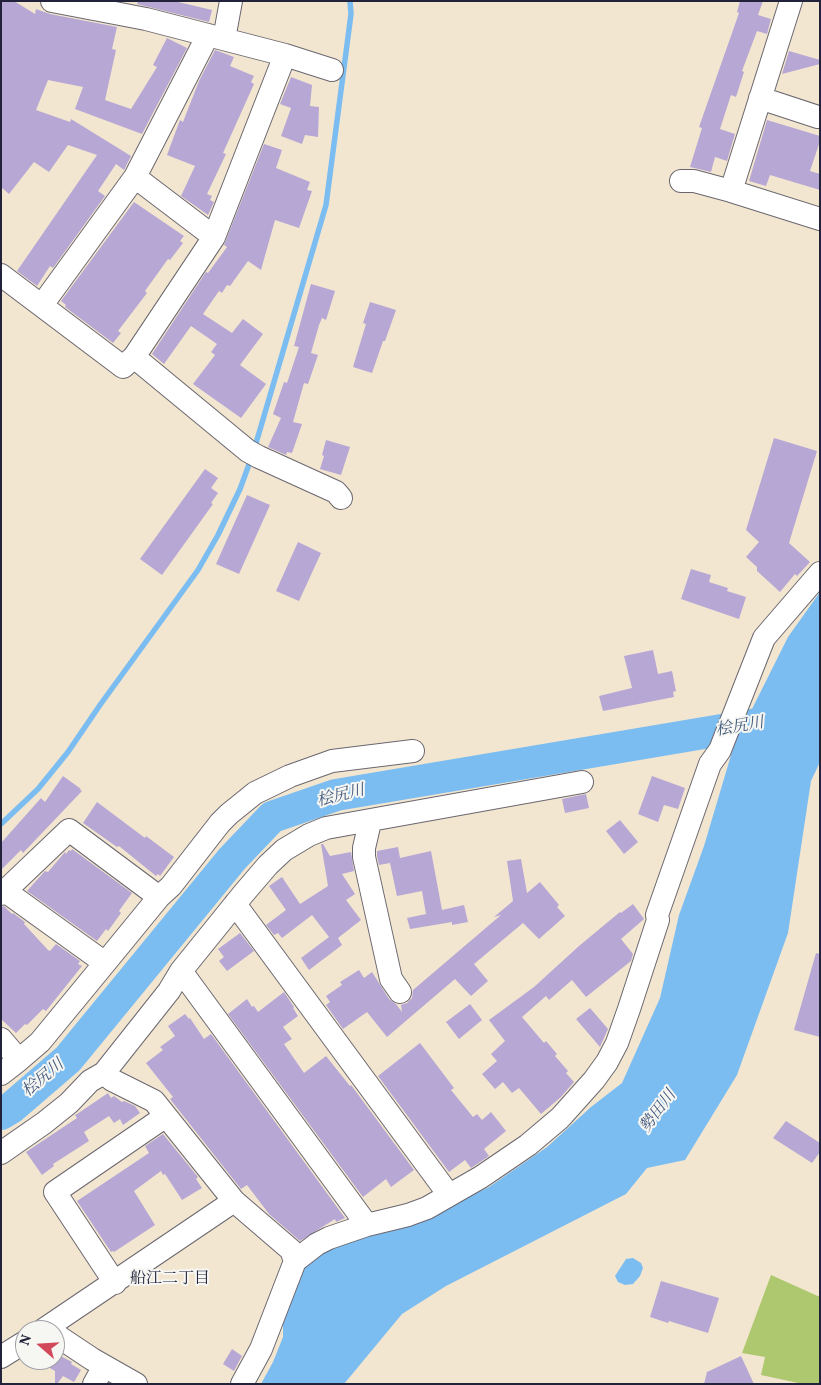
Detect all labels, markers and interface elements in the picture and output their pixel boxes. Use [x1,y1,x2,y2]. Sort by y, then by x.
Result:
water label: 桧尻川 [715,714,765,742]
water label: 桧尻川 [315,782,367,812]
water label: 桧尻川 [19,1056,69,1102]
water label: 勢田川 [637,1087,681,1137]
district label: 船江二丁目 [130,1270,210,1290]
north arrow [15,1320,65,1370]
text: N [16,1332,37,1348]

